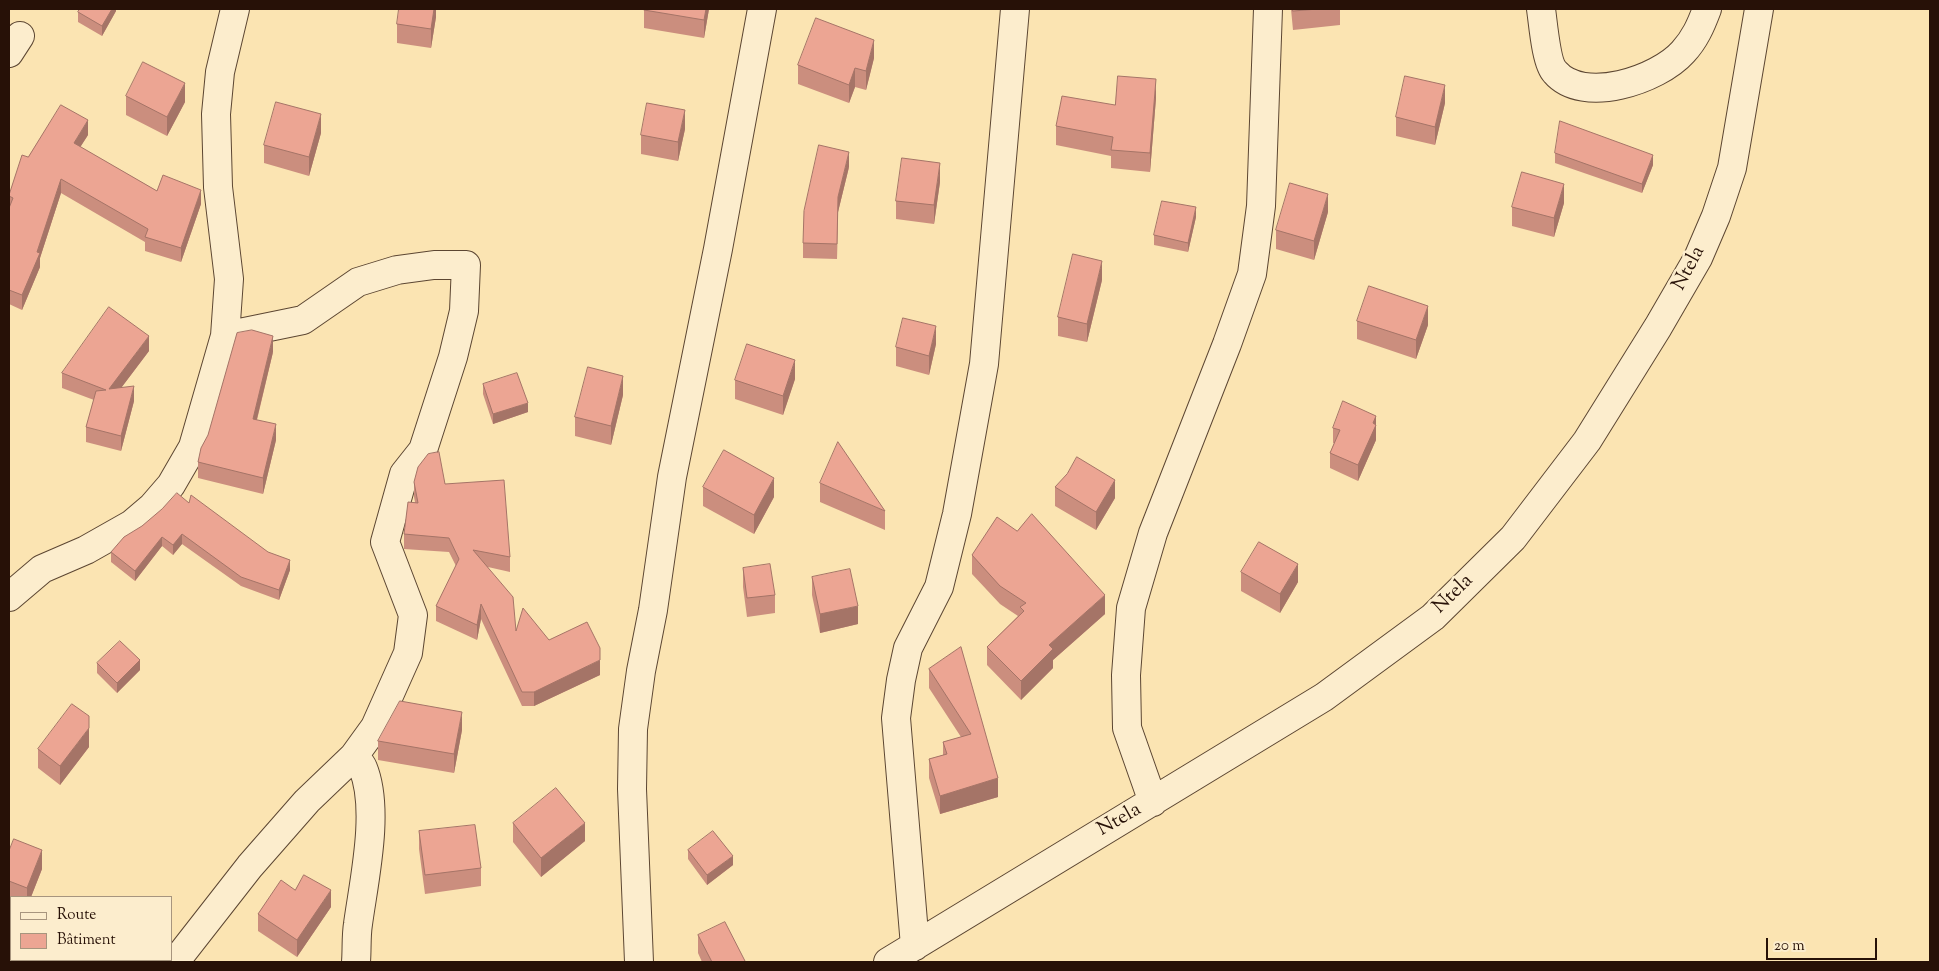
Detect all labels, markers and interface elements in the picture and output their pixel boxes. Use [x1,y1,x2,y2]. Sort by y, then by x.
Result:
street label: Ntela [1668,243,1712,295]
street label: Ntela [1429,570,1479,620]
street label: Ntela [1094,799,1146,843]
legend [10,896,172,961]
text: Route [57,905,96,926]
scale bar [1769,928,1880,960]
text: Bâtiment [57,930,116,951]
text: 20 m [1774,936,1805,957]

